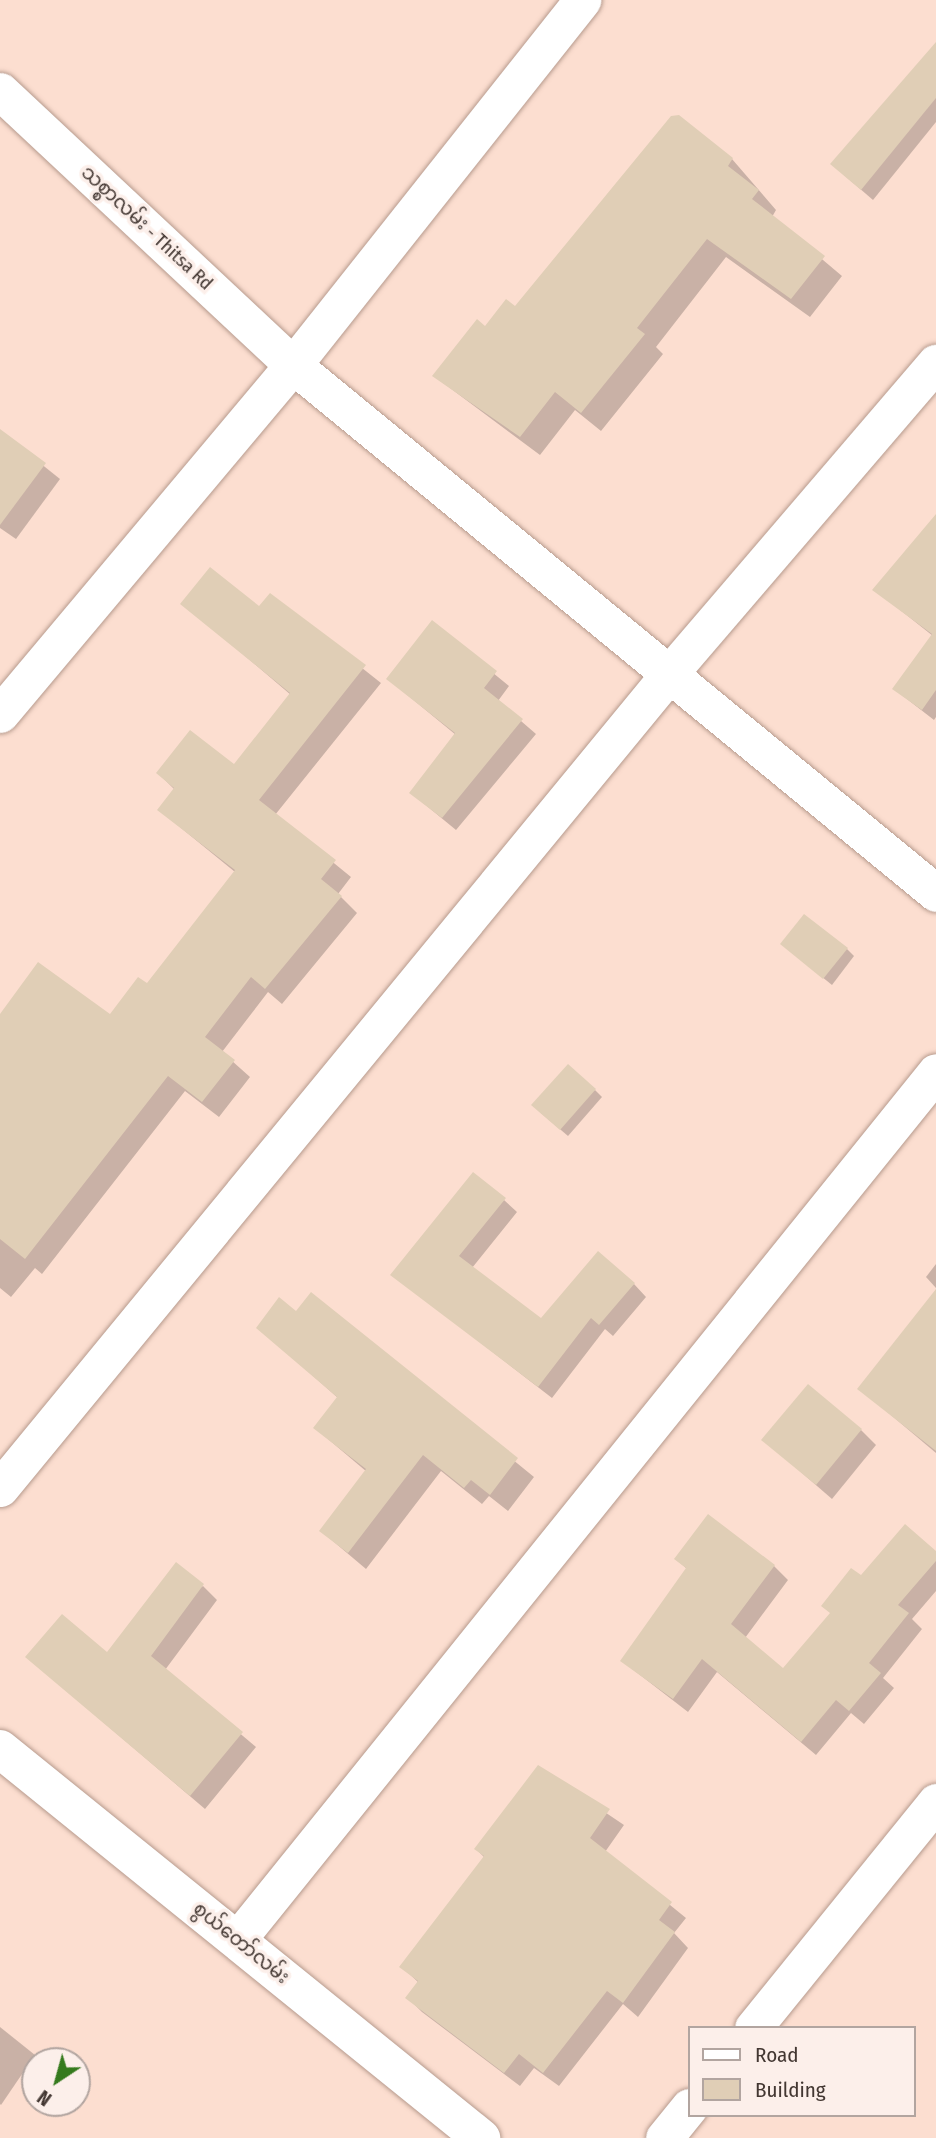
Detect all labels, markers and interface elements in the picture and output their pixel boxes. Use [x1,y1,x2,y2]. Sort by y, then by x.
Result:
street label: သစ္စာလမ်း - Thitsa Rd [77,161,217,295]
street label: စွယ်တော်လမ်း [188,1897,294,1989]
legend [688,2026,915,2117]
text: Road [755,2042,799,2068]
north arrow [21,2047,91,2117]
text: Building [755,2077,826,2103]
text: N [33,2085,56,2110]

